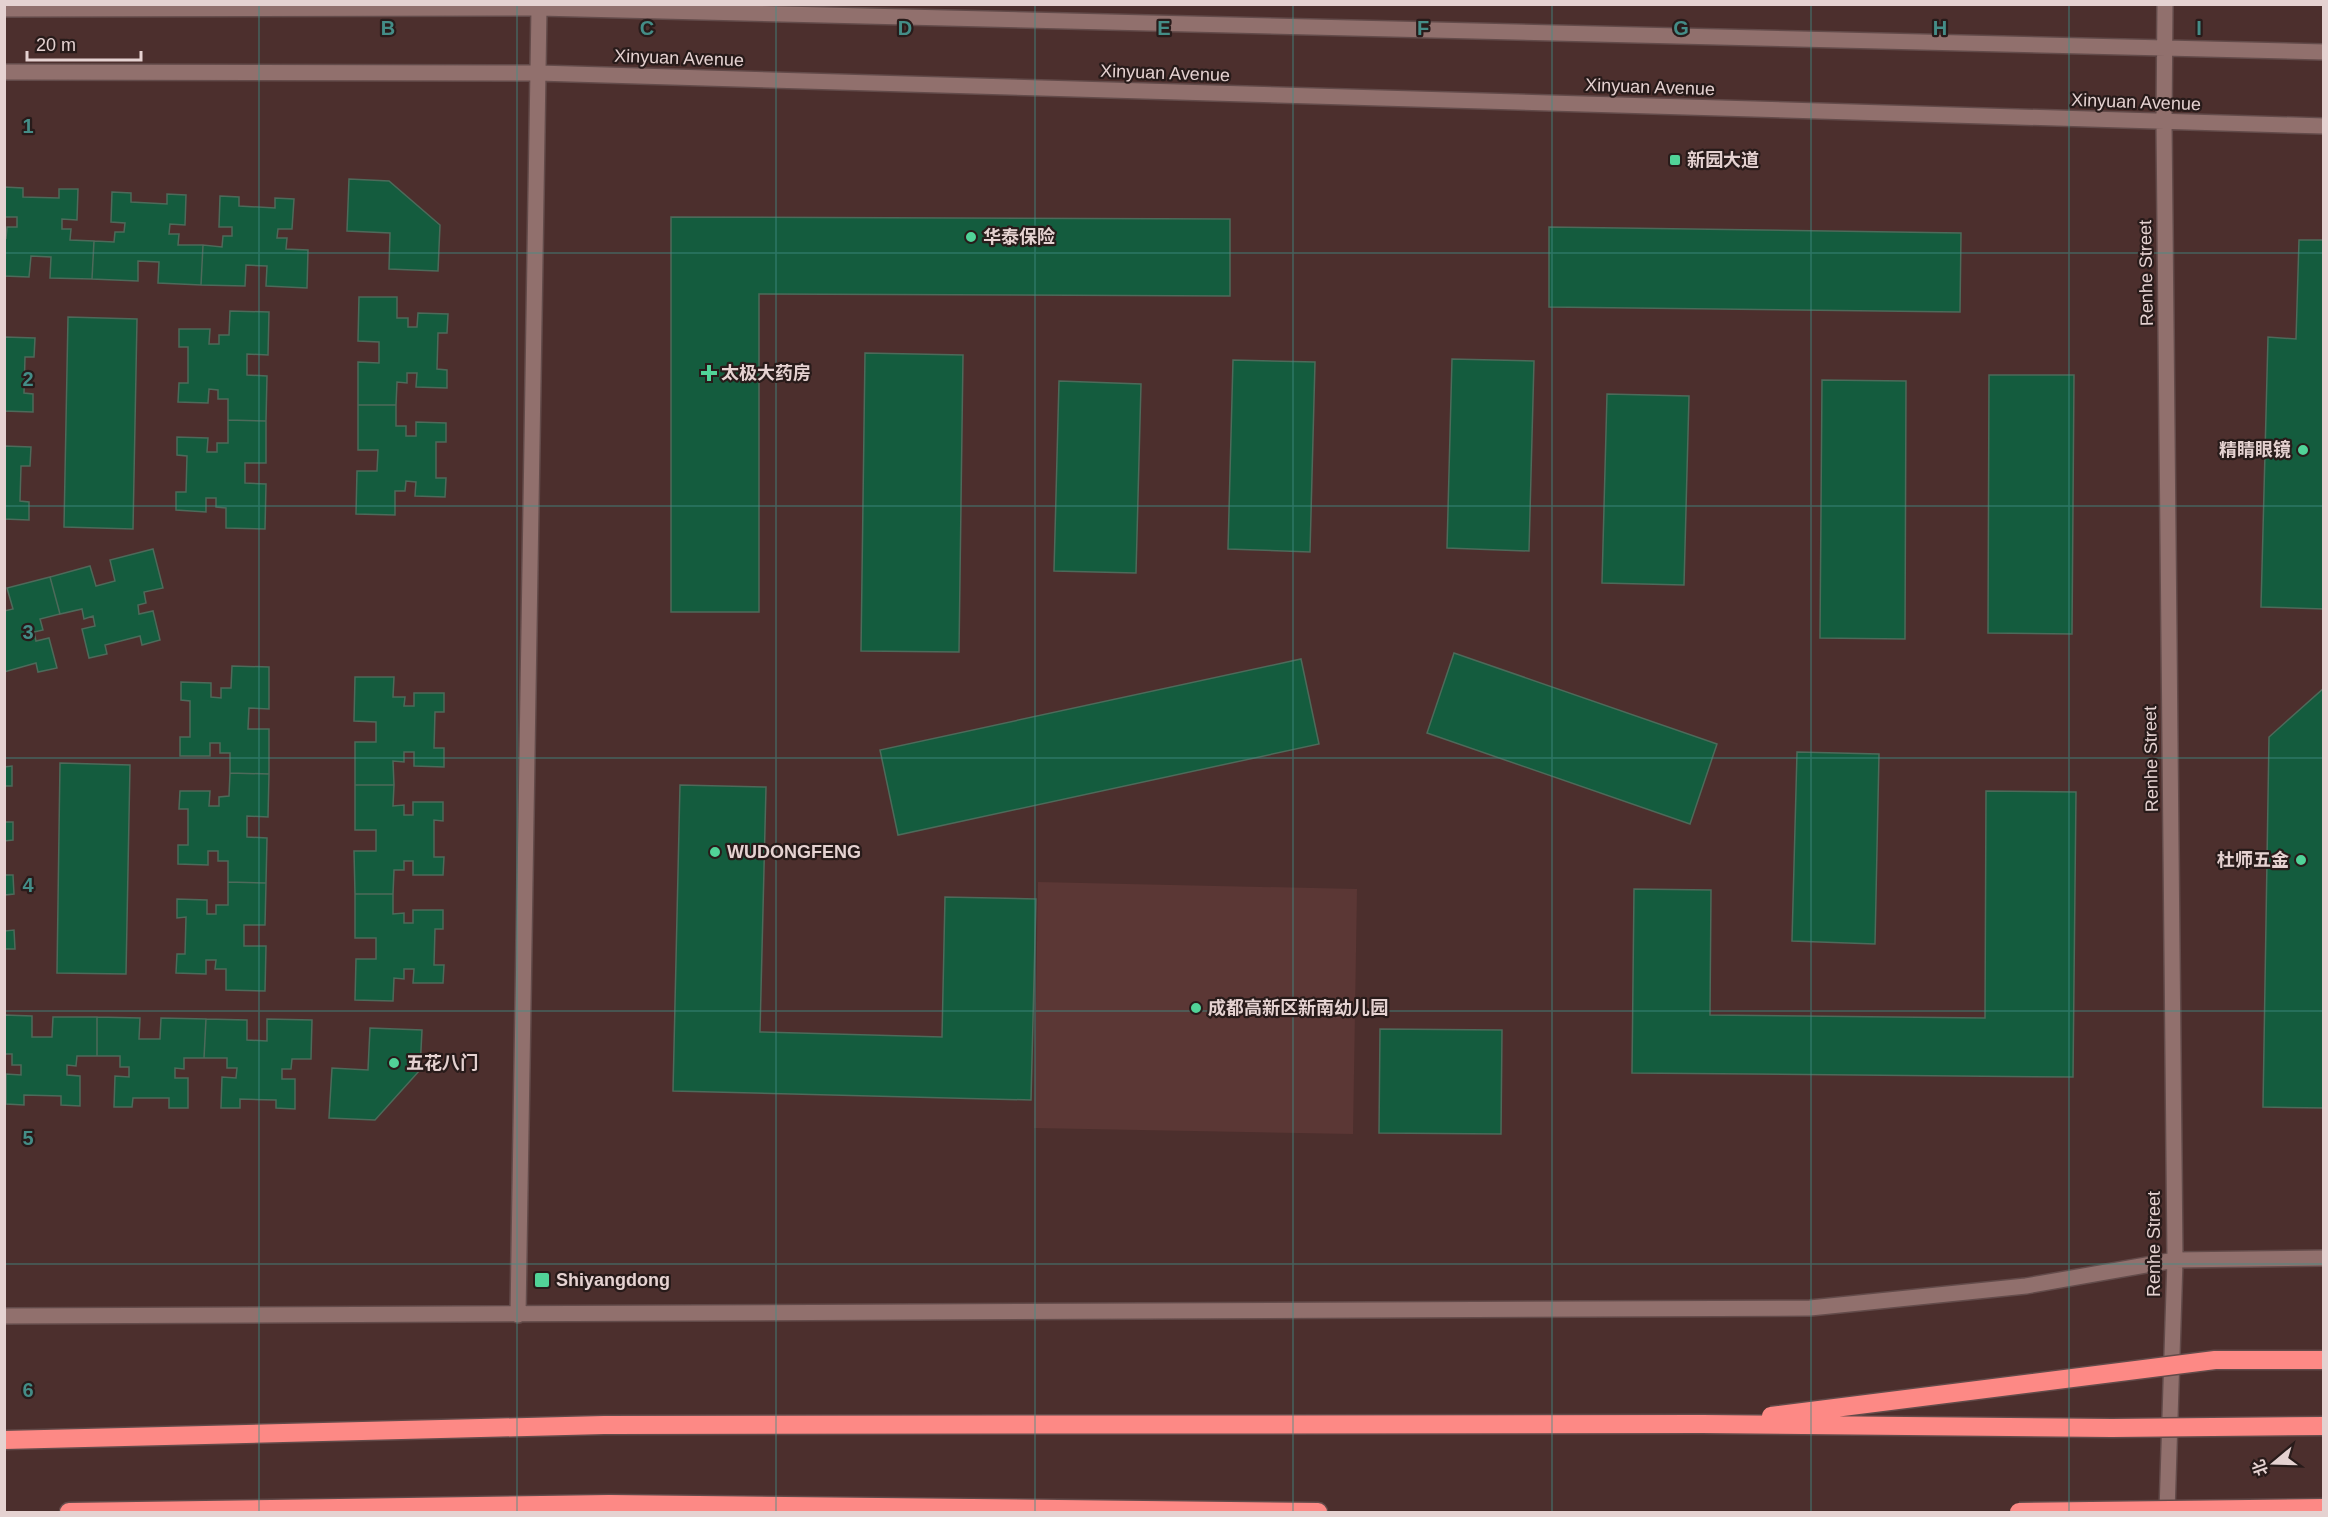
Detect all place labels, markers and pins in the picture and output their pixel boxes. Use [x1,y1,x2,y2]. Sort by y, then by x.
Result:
place label: 新园大道 [1687,150,1759,170]
marker: 新园大道 [1668,153,1682,167]
place label: 华泰保险 [983,227,1055,247]
marker: 华泰保险 [964,230,978,244]
place label: 太极大药房 [721,363,811,383]
marker: 太极大药房 [702,366,716,380]
place label: 精睛眼镜 [2219,439,2291,460]
marker: 精睛眼镜 [2296,443,2310,457]
place label: WUDONGFENG [727,842,861,862]
marker: WUDONGFENG [708,845,722,859]
place label: 杜师五金 [2217,850,2289,870]
marker: 杜师五金 [2294,853,2308,867]
place label: 成都高新区新南幼儿园 [1208,998,1388,1018]
marker: 成都高新区新南幼儿园 [1189,1001,1203,1015]
place label: 五花八门 [406,1053,478,1073]
marker: 五花八门 [387,1056,401,1070]
place label: Shiyangdong [556,1270,670,1290]
marker: Shiyangdong [533,1271,551,1289]

